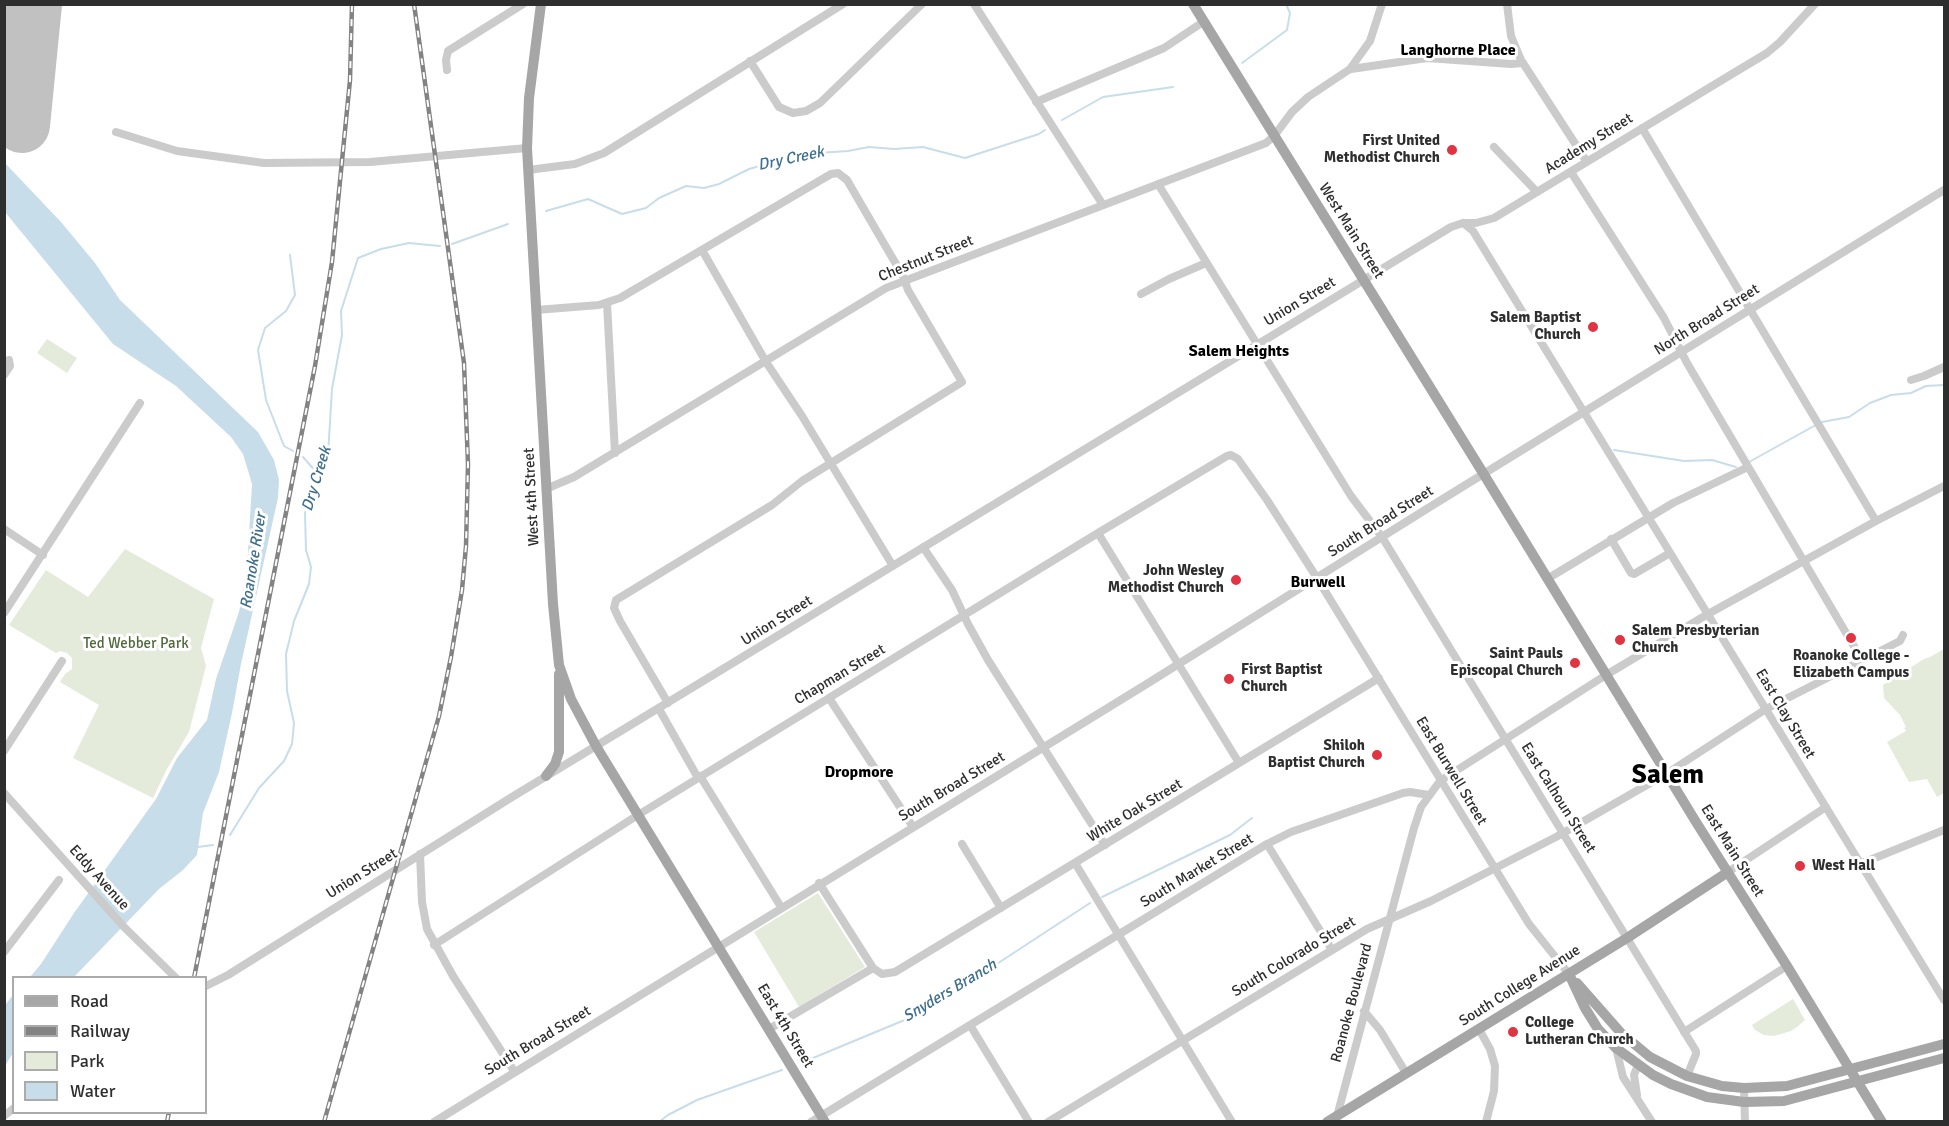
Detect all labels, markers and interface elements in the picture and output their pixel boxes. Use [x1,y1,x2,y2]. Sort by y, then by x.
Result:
district label: Langhorne Place [1400,41,1516,61]
street label: Academy Street [1542,110,1636,178]
place label: First United Methodist Church [1324,132,1440,167]
water label: Dry Creek [756,143,826,175]
marker: First United Methodist Church [1445,143,1459,157]
street label: West Main Street [1314,180,1388,282]
street label: Chestnut Street [876,232,976,286]
street label: Union Street [1261,274,1339,330]
street label: North Broad Street [1651,280,1763,360]
place label: Salem Baptist Church [1490,309,1581,344]
marker: Salem Baptist Church [1586,320,1600,334]
district label: Salem Heights [1189,342,1289,362]
water label: Dry Creek [298,444,336,514]
street label: West 4th Street [520,447,544,547]
street label: South Broad Street [1325,482,1437,562]
water label: Roanoke River [237,512,271,610]
place label: John Wesley Methodist Church [1108,562,1224,597]
marker: John Wesley Methodist Church [1229,573,1243,587]
district label: Burwell [1290,573,1346,593]
street label: Union Street [738,592,816,650]
place label: Salem Presbyterian Church [1632,622,1759,657]
marker: Roanoke College - Elizabeth Campus [1844,631,1858,645]
marker: Salem Presbyterian Church [1613,633,1627,647]
park label: Ted Webber Park [83,635,189,653]
street label: Chapman Street [791,641,889,709]
place label: Saint Pauls Episcopal Church [1450,645,1563,680]
place label: Roanoke College - Elizabeth Campus [1793,647,1909,682]
marker: Saint Pauls Episcopal Church [1568,656,1582,670]
place label: First Baptist Church [1241,661,1322,696]
street label: East Clay Street [1751,666,1819,762]
marker: First Baptist Church [1222,672,1236,686]
street label: East Burwell Street [1412,713,1490,829]
place label: Shiloh Baptist Church [1268,737,1365,772]
street label: East Calhoun Street [1517,739,1599,857]
street label: South Broad Street [896,748,1008,826]
marker: Shiloh Baptist Church [1370,748,1384,762]
district label: Salem [1632,760,1704,792]
district label: Dropmore [824,763,894,783]
street label: White Oak Street [1084,775,1186,847]
street label: East Main Street [1696,802,1768,900]
street label: South Market Street [1137,830,1257,912]
street label: Eddy Avenue [65,842,133,914]
street label: Union Street [323,845,401,903]
place label: West Hall [1812,857,1875,875]
marker: West Hall [1793,859,1807,873]
street label: South Colorado Street [1229,913,1359,1001]
street label: Roanoke Boulevard [1327,941,1377,1065]
street label: South College Avenue [1456,941,1584,1031]
water label: Snyders Branch [900,955,1000,1027]
legend [12,976,207,1114]
street label: East 4th Street [753,981,817,1071]
text: Road [70,990,109,1012]
street label: South Broad Street [482,1002,594,1080]
place label: College Lutheran Church [1525,1014,1634,1049]
text: Railway [70,1020,130,1042]
marker: College Lutheran Church [1506,1025,1520,1039]
text: Park [70,1050,105,1072]
text: Water [70,1080,115,1102]

